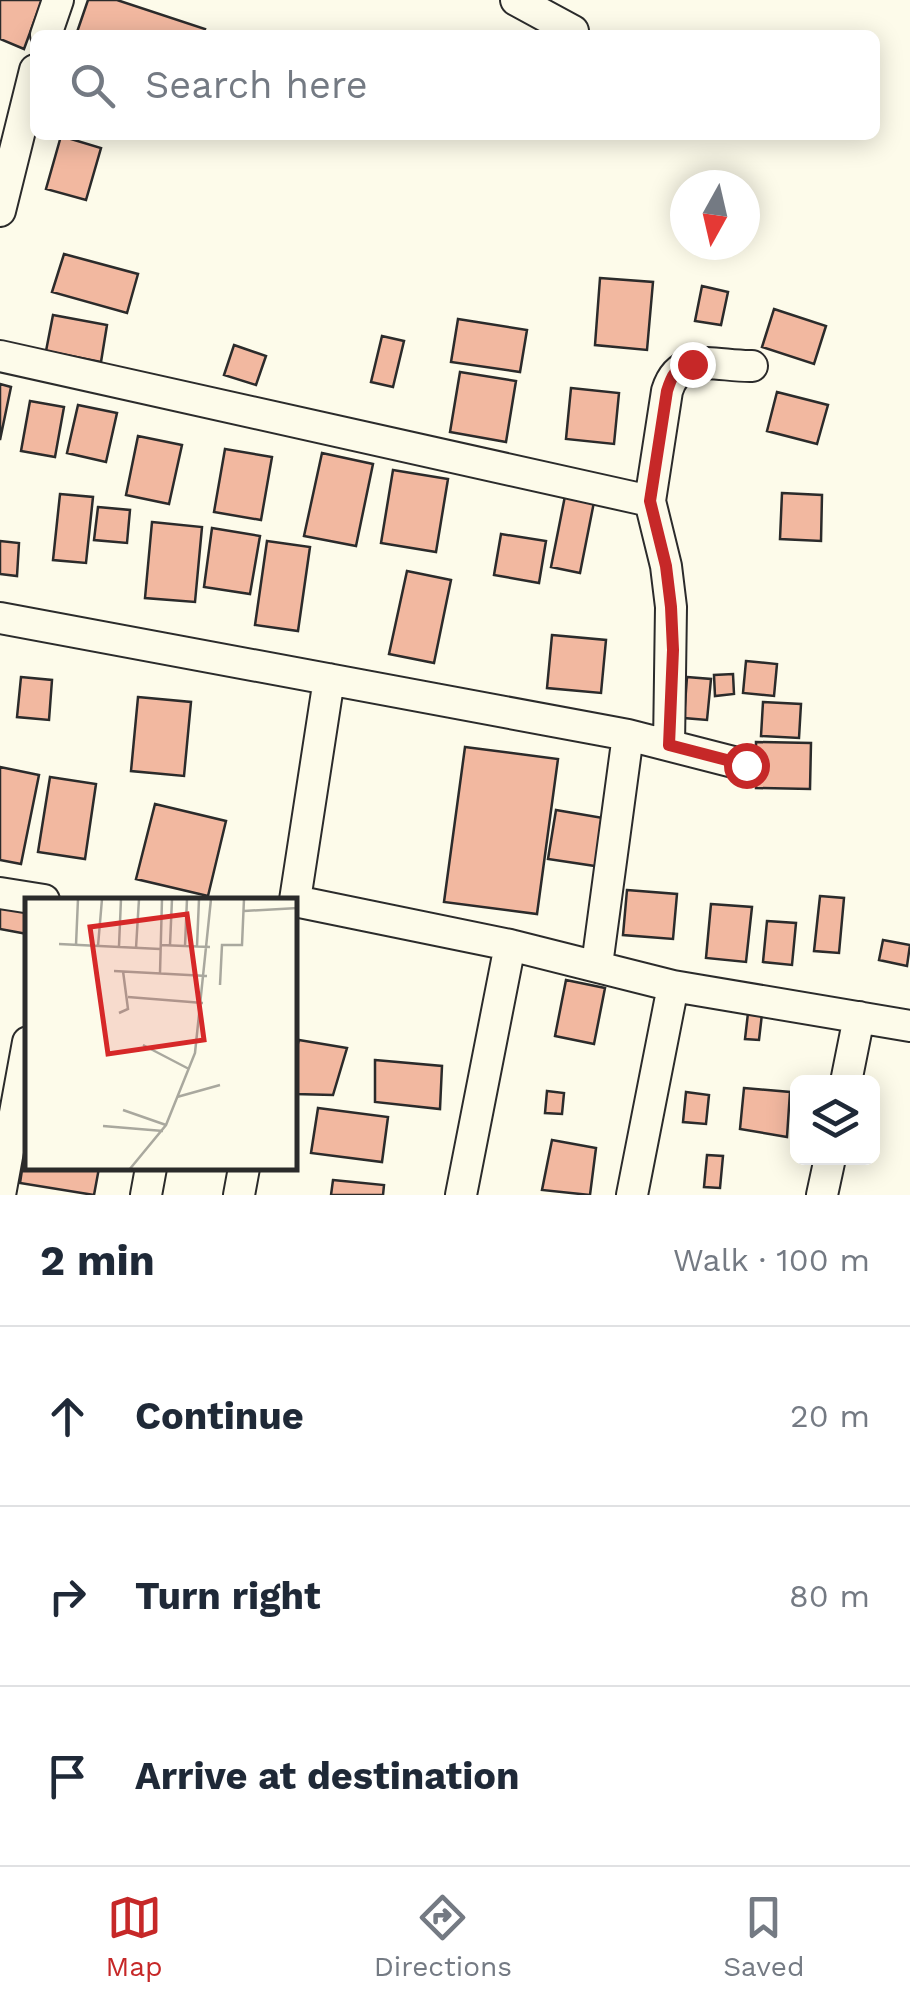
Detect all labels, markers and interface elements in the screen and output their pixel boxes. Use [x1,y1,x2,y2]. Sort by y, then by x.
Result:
search box [30,30,880,140]
icon: search [65,58,120,113]
text: Search here [145,63,368,107]
north arrow [670,170,760,260]
route end [670,342,716,388]
route start [724,743,770,789]
inset map [25,898,298,1170]
map controls [790,1075,880,1165]
button: layers [790,1075,880,1165]
text: 2 min [40,1236,155,1285]
text: Walk · 100 m [673,1241,870,1279]
icon: ahead [40,1389,95,1444]
text: Continue [135,1394,304,1438]
text: 20 m [790,1397,870,1435]
icon: right [40,1569,95,1624]
text: Turn right [135,1574,321,1618]
text: 80 m [789,1577,870,1615]
icon: arrive [40,1749,95,1804]
text: Arrive at destination [135,1754,520,1798]
tab: Map [106,1890,163,1983]
tab: Directions [374,1890,512,1983]
tab: Saved [723,1890,804,1983]

